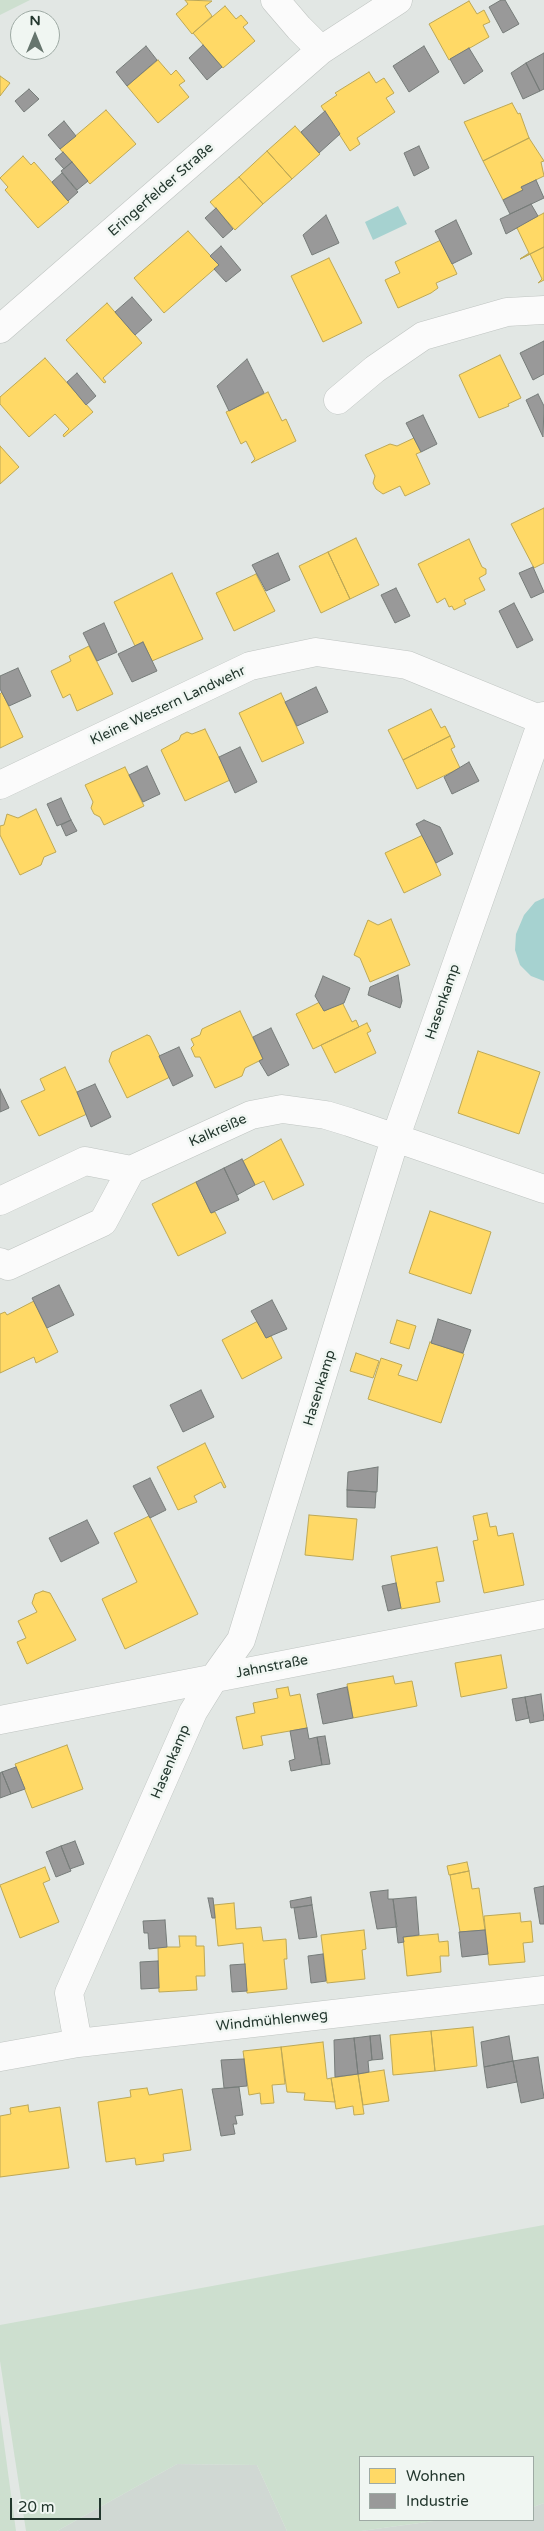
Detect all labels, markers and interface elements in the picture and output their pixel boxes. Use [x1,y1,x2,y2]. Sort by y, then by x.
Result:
north arrow [10,10,60,60]
text: N [29,12,41,29]
street label: Eringerfelder Straße [105,140,217,240]
street label: Kleine Western Landwehr [88,663,248,749]
street label: Hasenkamp [422,962,464,1042]
street label: Kalkreiße [187,1111,249,1151]
street label: Hasenkamp [300,1348,340,1428]
street label: Jahnstraße [235,1652,309,1682]
street label: Hasenkamp [148,1723,194,1801]
street label: Windmühlenweg [215,2007,329,2035]
legend [359,2456,534,2521]
text: Wohnen [406,2467,466,2485]
scale bar [12,2488,104,2520]
text: Industrie [406,2492,469,2510]
text: 20 m [18,2498,55,2516]

